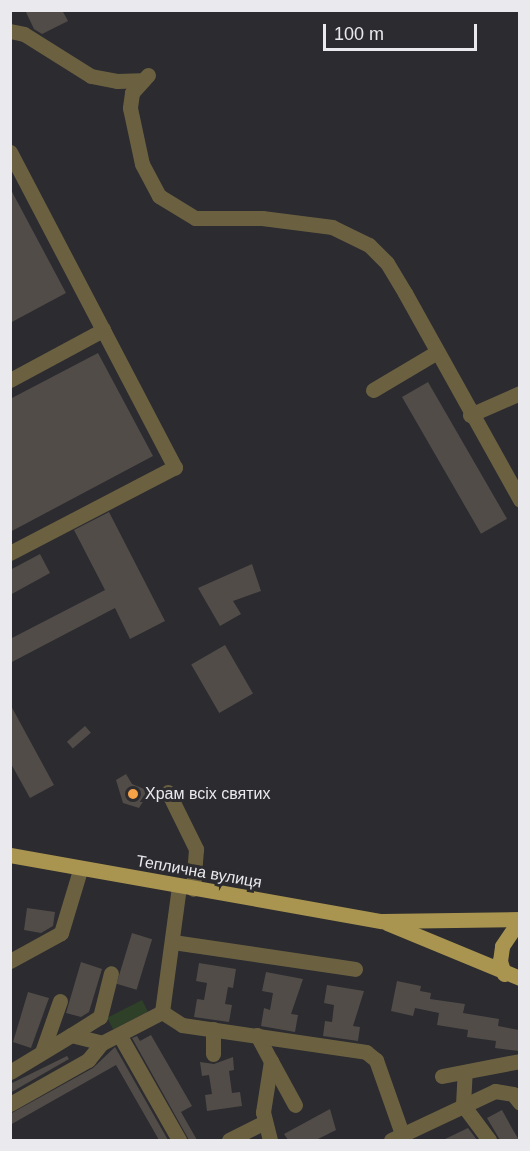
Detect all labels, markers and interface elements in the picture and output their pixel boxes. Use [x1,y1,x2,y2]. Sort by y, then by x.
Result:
scale bar [326,12,480,50]
text: 100 m [334,24,384,44]
place label: Храм всіх святих [145,784,270,804]
marker: Храм всіх святих [126,787,140,801]
street label: Теплична вулиця [135,852,263,892]

